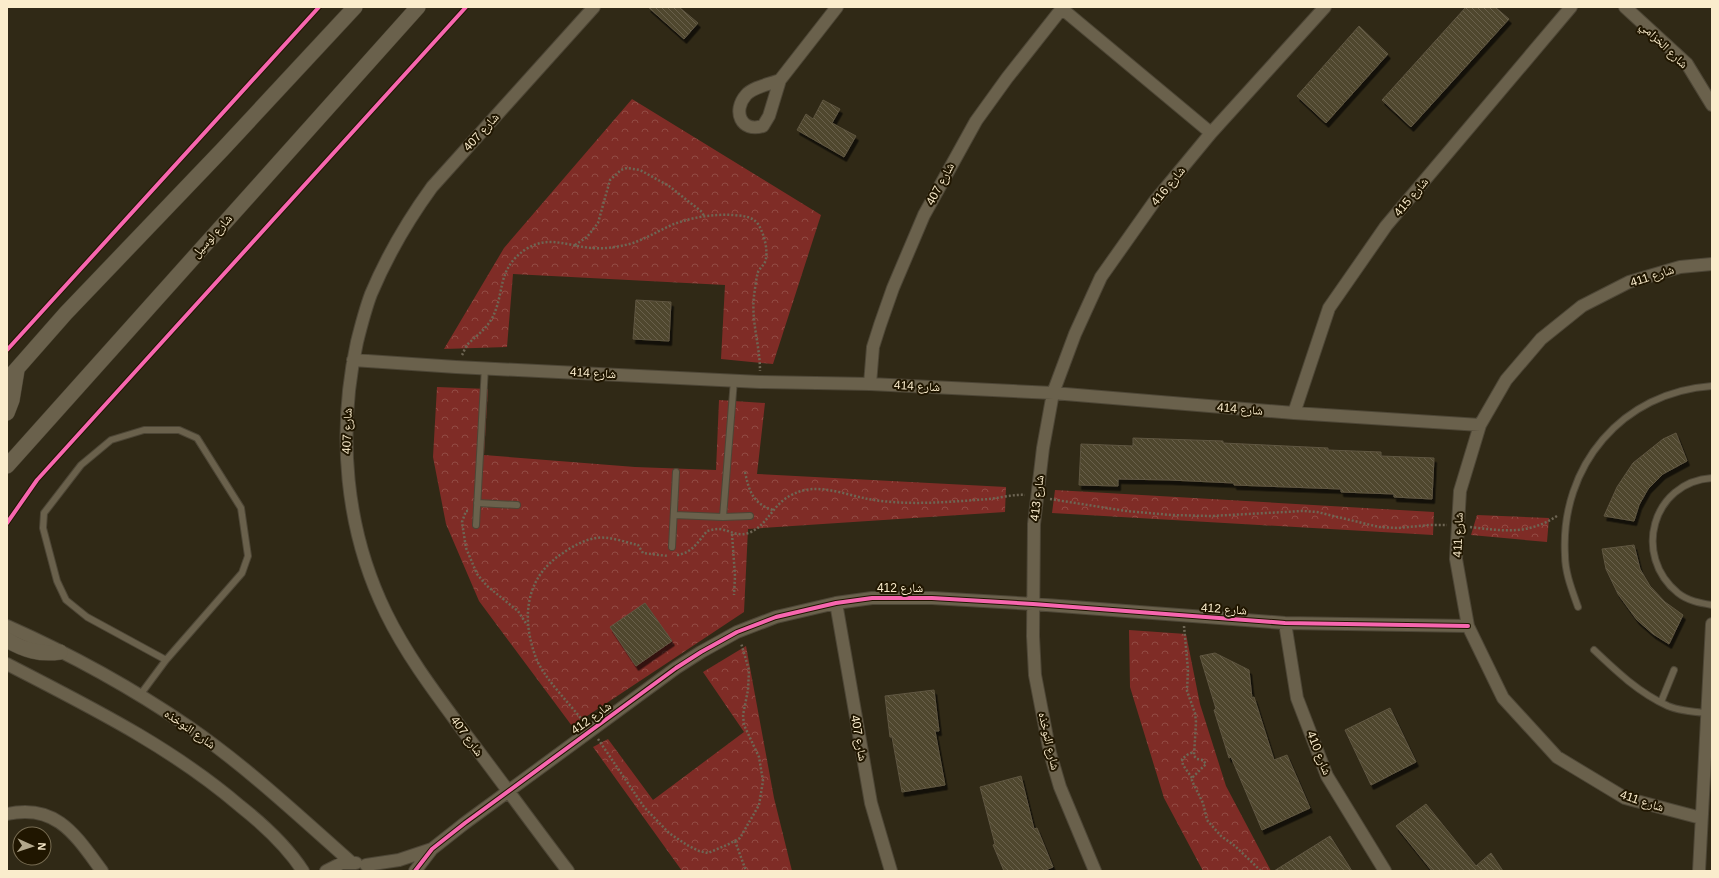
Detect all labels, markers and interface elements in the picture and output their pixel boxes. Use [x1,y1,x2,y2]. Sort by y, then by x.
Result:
street label: شارع الخزامي [1635,19,1691,73]
street label: شارع 407 [460,110,502,155]
street label: شارع 407 [923,160,958,208]
street label: شارع 416 [1148,164,1189,209]
street label: شارع 415 [1391,175,1432,220]
street label: شارع لوسيل [189,211,236,261]
street label: شارع 411 [1628,262,1676,291]
street label: شارع 414 [570,365,617,382]
street label: شارع 414 [894,378,941,395]
street label: شارع 414 [1216,400,1264,419]
street label: شارع 407 [339,408,356,454]
street label: شارع 413 [1027,474,1048,522]
street label: شارع 411 [1450,512,1467,558]
street label: شارع 412 [877,581,923,596]
street label: شارع 412 [1200,600,1248,619]
street label: شارع 412 [568,699,614,738]
street label: شارع النوخذه [161,706,218,752]
street label: شارع النوخذه [1035,711,1062,772]
street label: شارع 407 [447,713,486,759]
street label: شارع 407 [847,714,870,762]
street label: شارع 410 [1303,729,1334,777]
street label: شارع 411 [1618,787,1666,816]
north arrow [12,826,52,866]
text: N [36,842,48,851]

